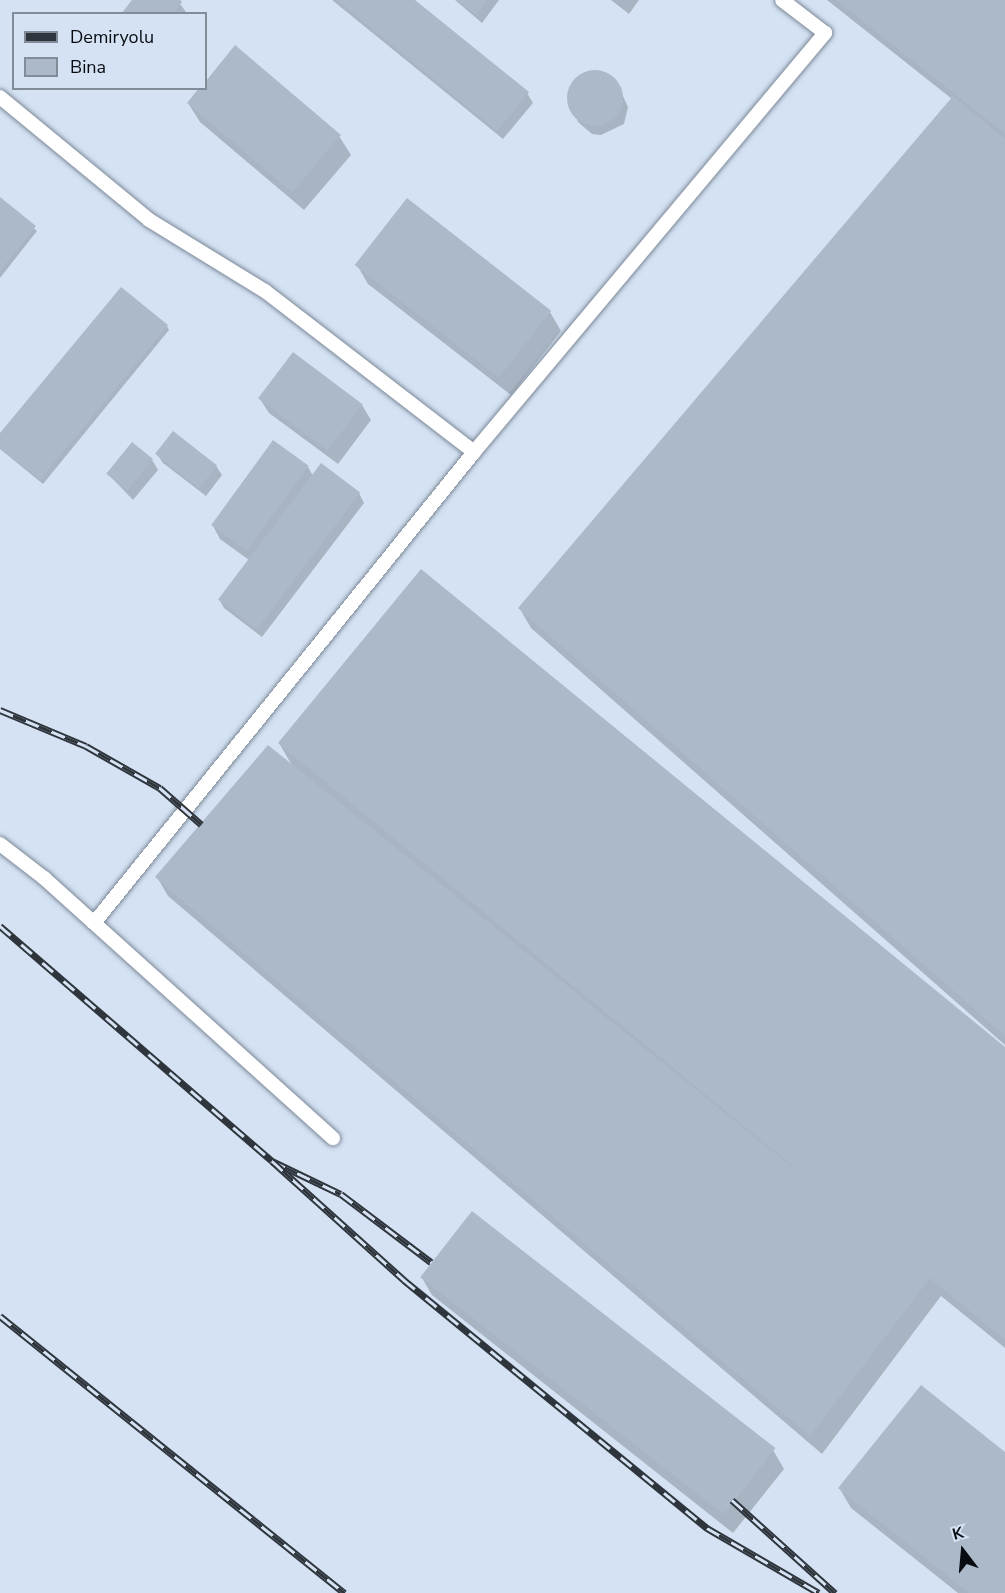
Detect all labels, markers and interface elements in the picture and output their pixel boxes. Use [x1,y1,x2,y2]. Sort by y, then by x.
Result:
legend [12,12,207,90]
text: Demiryolu [70,25,154,49]
text: Bina [70,55,106,79]
north arrow [933,1521,993,1581]
text: K [950,1522,966,1546]

